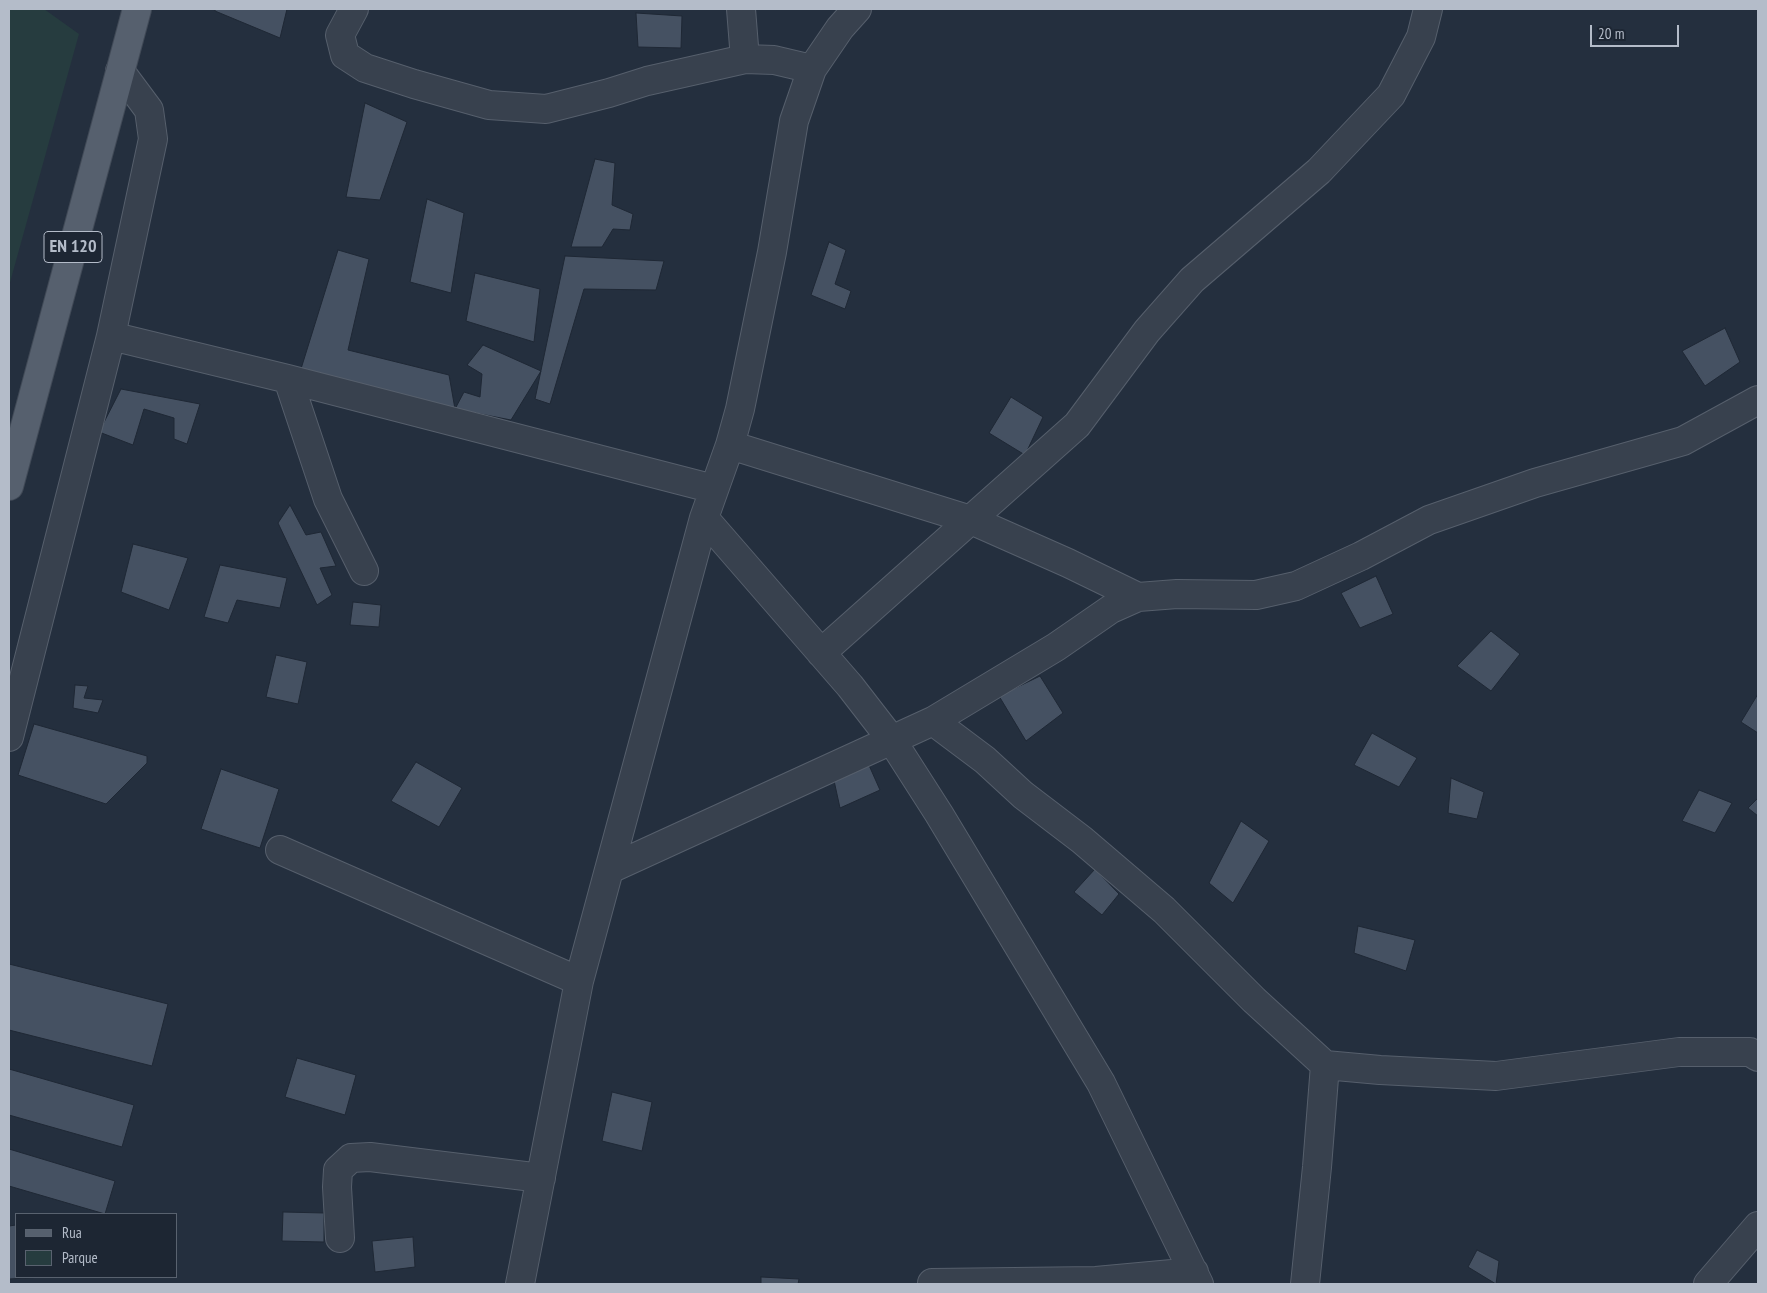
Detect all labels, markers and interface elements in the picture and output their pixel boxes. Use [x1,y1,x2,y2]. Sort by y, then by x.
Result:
scale bar [1592,15,1681,47]
text: 20 m [1598,24,1624,43]
road number: EN 120 [44,232,102,262]
legend [15,1213,178,1278]
text: Rua [62,1223,82,1242]
text: Parque [62,1248,98,1267]

